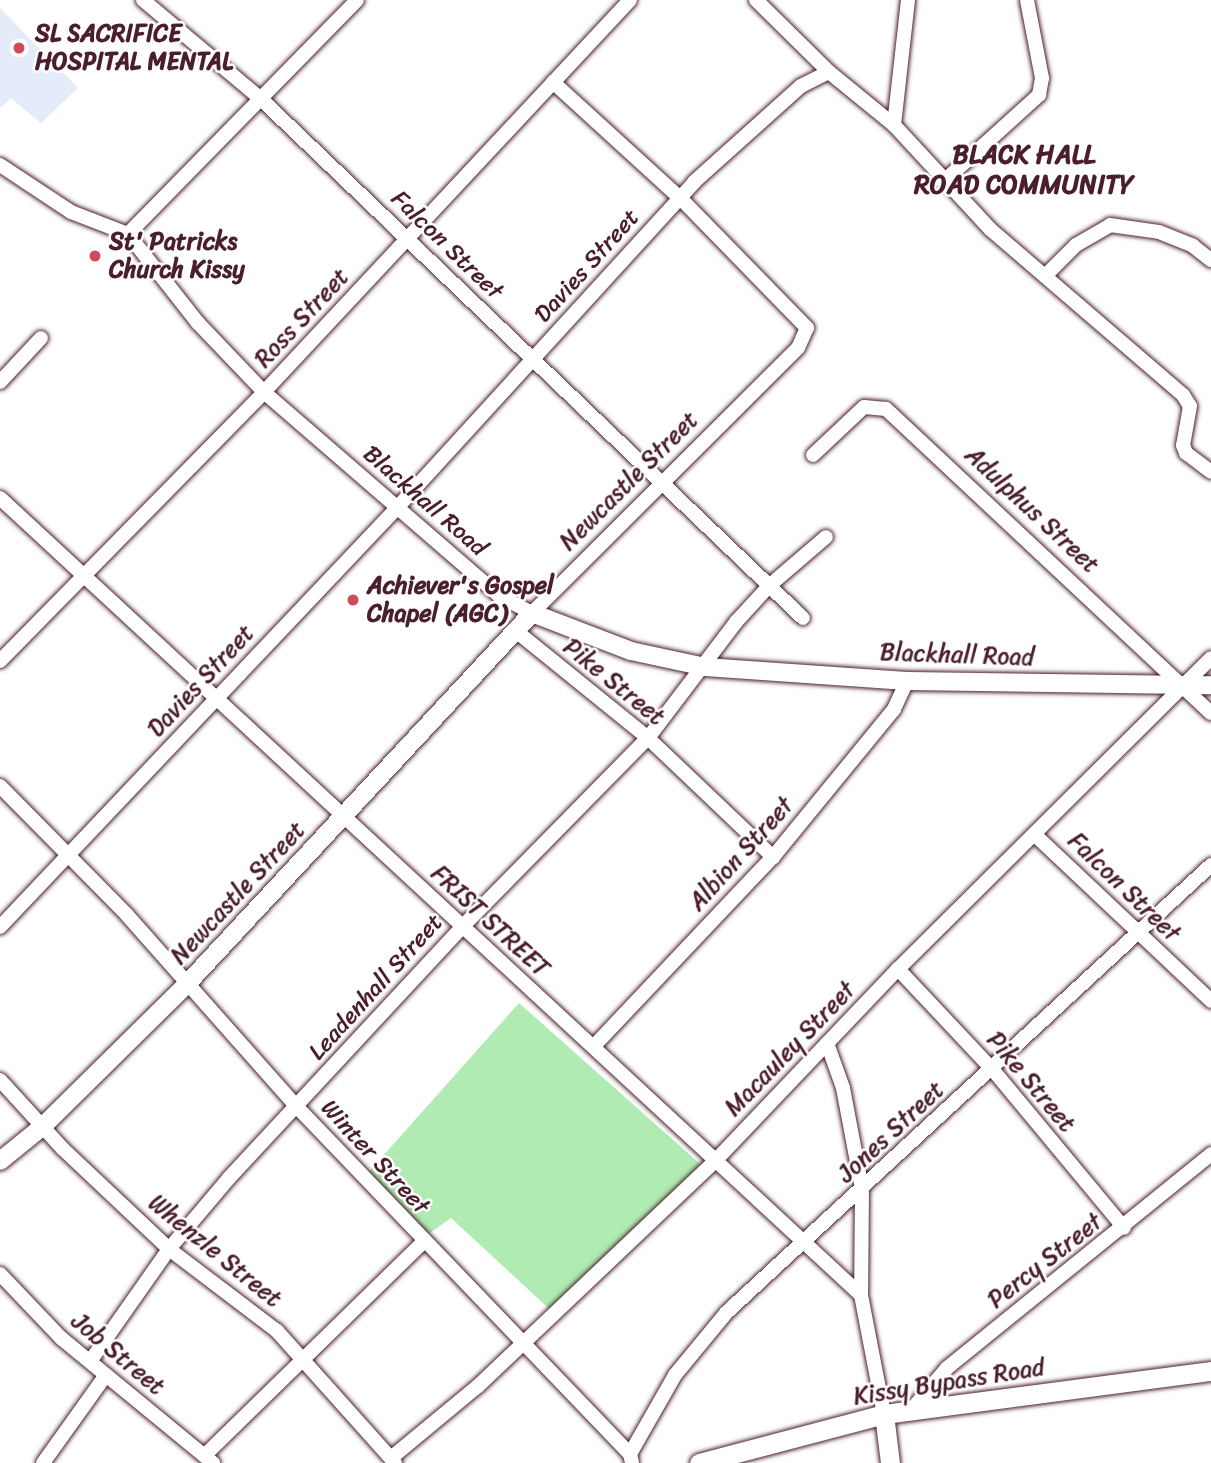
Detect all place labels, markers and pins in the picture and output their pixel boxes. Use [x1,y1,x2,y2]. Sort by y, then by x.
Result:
place label: SL SACRIFICE HOSPITAL MENTAL [35,20,233,76]
marker: SL SACRIFICE HOSPITAL MENTAL [9,38,29,58]
place label: St' Patricks Church Kissy [109,228,246,284]
marker: St' Patricks Church Kissy [87,248,103,264]
place label: Achiever's Gospel Chapel (AGC) [367,572,555,628]
marker: Achiever's Gospel Chapel (AGC) [345,592,361,608]

